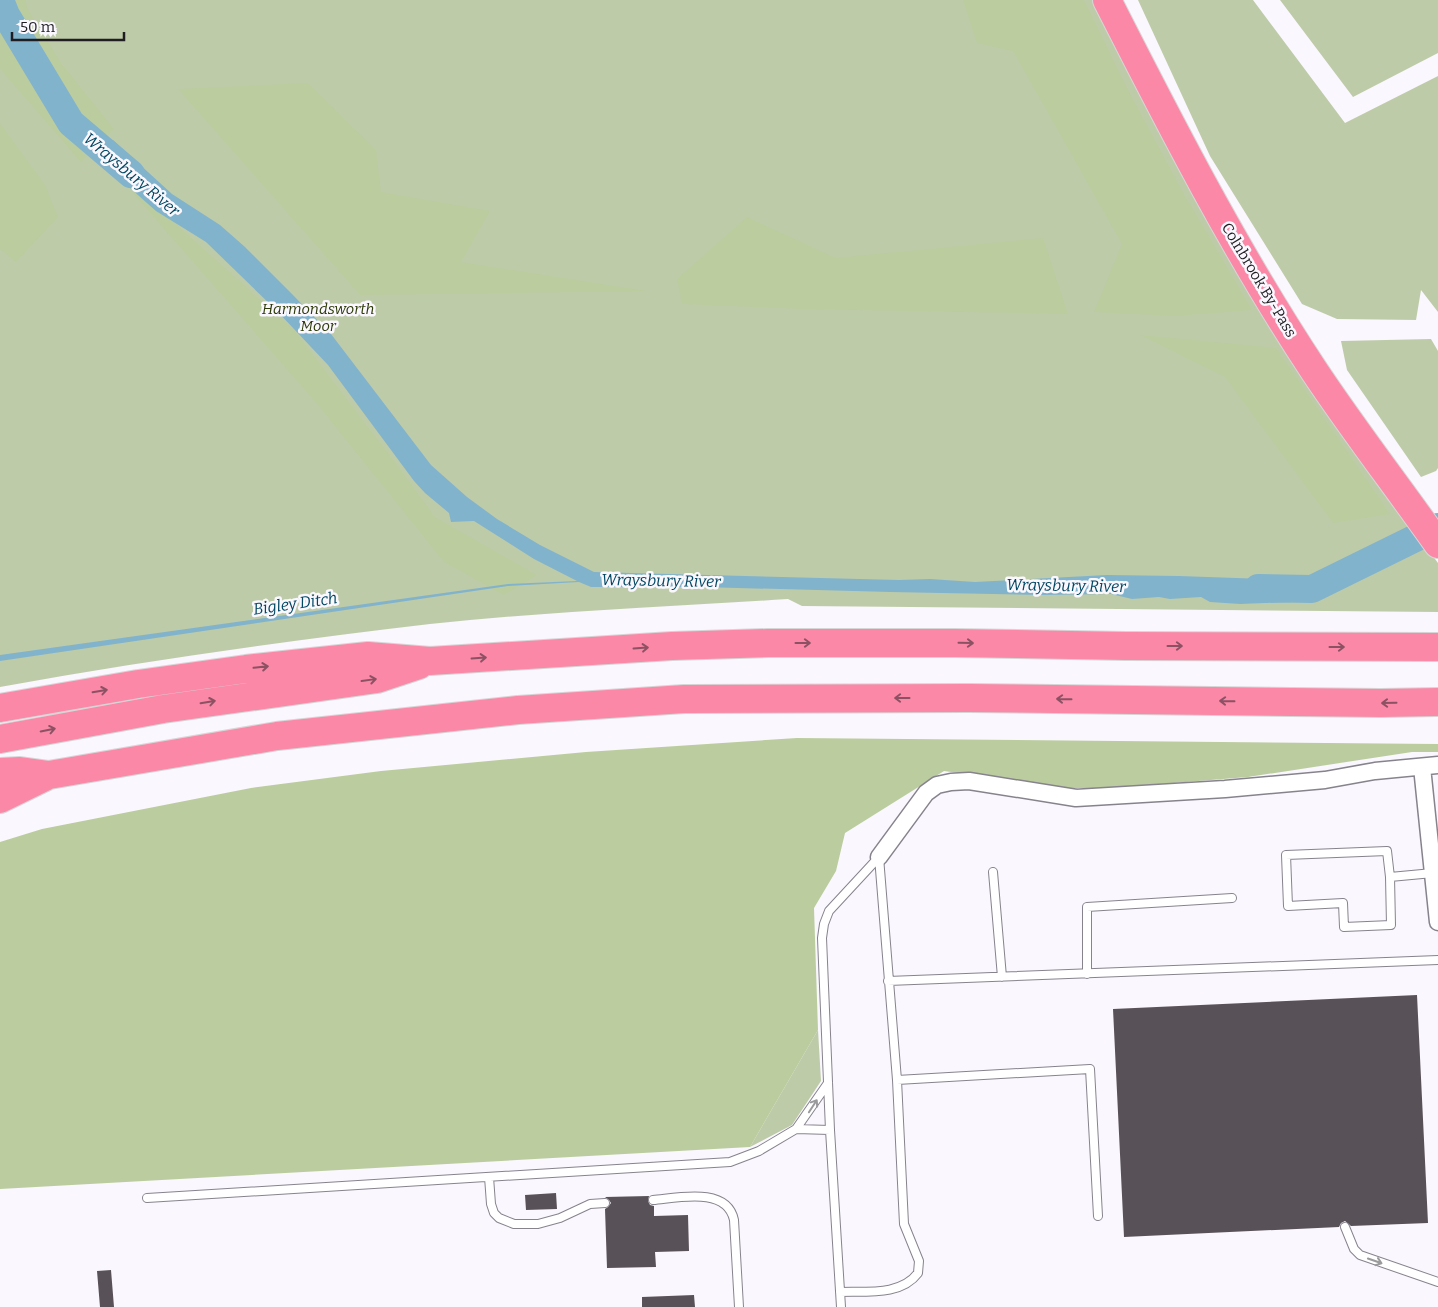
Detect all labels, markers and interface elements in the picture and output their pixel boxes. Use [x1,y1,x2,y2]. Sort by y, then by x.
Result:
scale bar [12,10,125,42]
text: 50 m [20,18,56,36]
water label: Wraysbury River [80,129,185,221]
street label: Colnbrook By-Pass [1218,219,1300,341]
park label: Harmondsworth Moor [262,300,374,335]
water label: Wraysbury River [601,570,722,591]
water label: Wraysbury River [1006,575,1127,596]
water label: Bigley Ditch [252,588,338,619]
one-way arrow [795,638,811,648]
one-way arrow [958,638,974,648]
one-way arrow [1166,641,1183,651]
one-way arrow [1329,642,1345,652]
one-way arrow [633,643,649,652]
one-way arrow [471,653,487,663]
one-way arrow [252,662,268,672]
one-way arrow [361,675,377,685]
one-way arrow [91,685,107,695]
one-way arrow [894,693,910,703]
one-way arrow [1057,694,1073,704]
one-way arrow [1219,696,1236,706]
one-way arrow [200,697,216,707]
one-way arrow [1382,698,1398,708]
one-way arrow [39,725,55,734]
one-way arrow [808,1100,818,1114]
one-way arrow [1366,1256,1382,1266]

